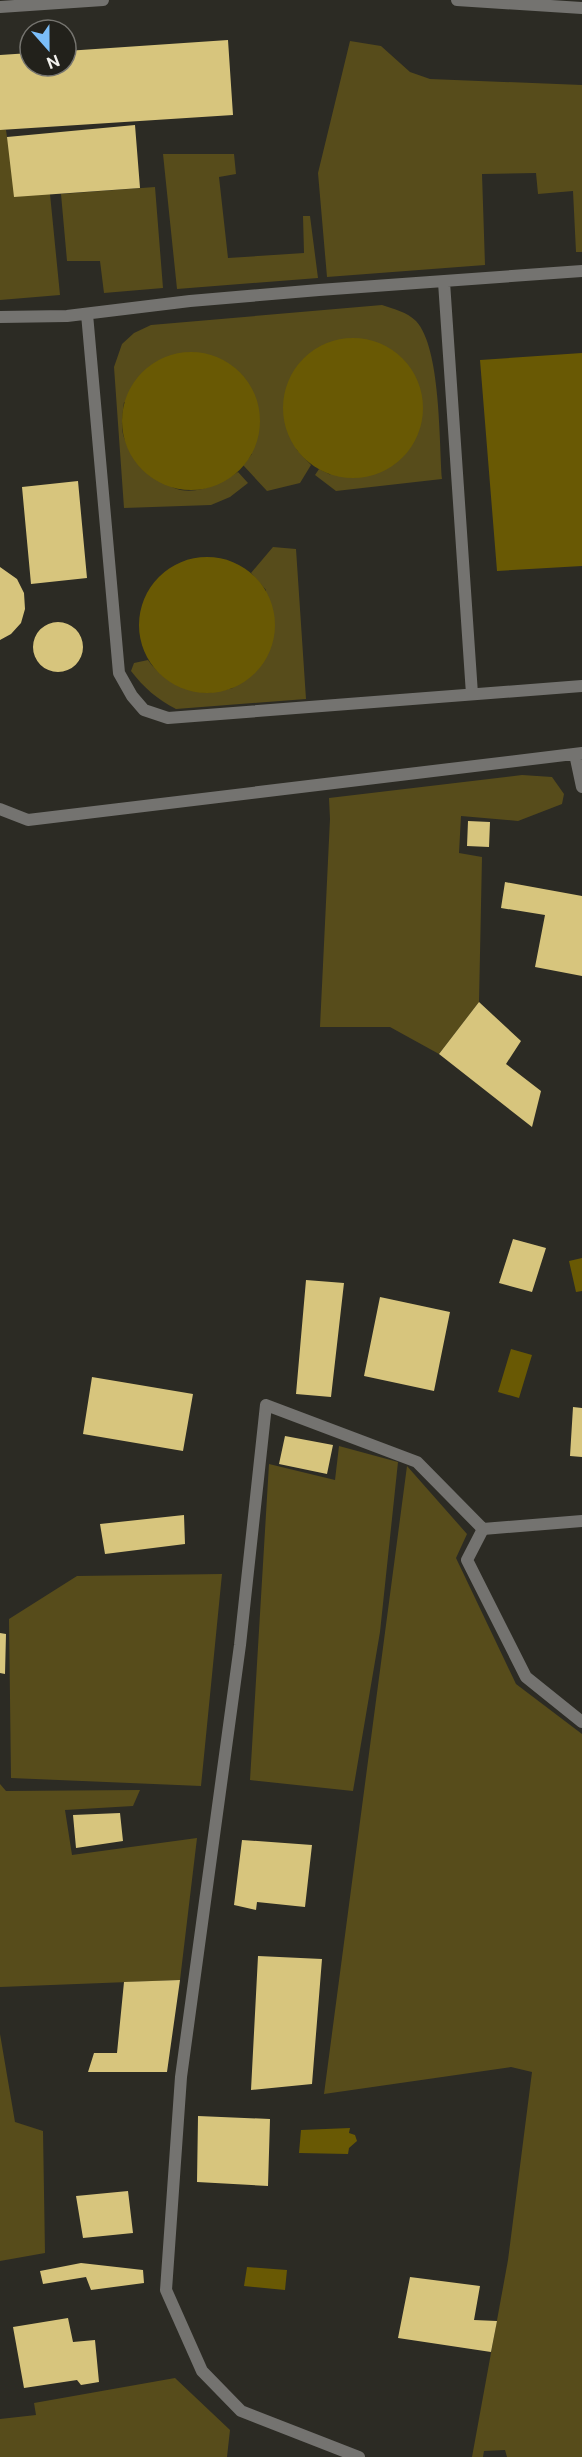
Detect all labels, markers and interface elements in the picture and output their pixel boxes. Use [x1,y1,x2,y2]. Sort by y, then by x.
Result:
north arrow [18,18,78,78]
text: N [44,50,62,73]

